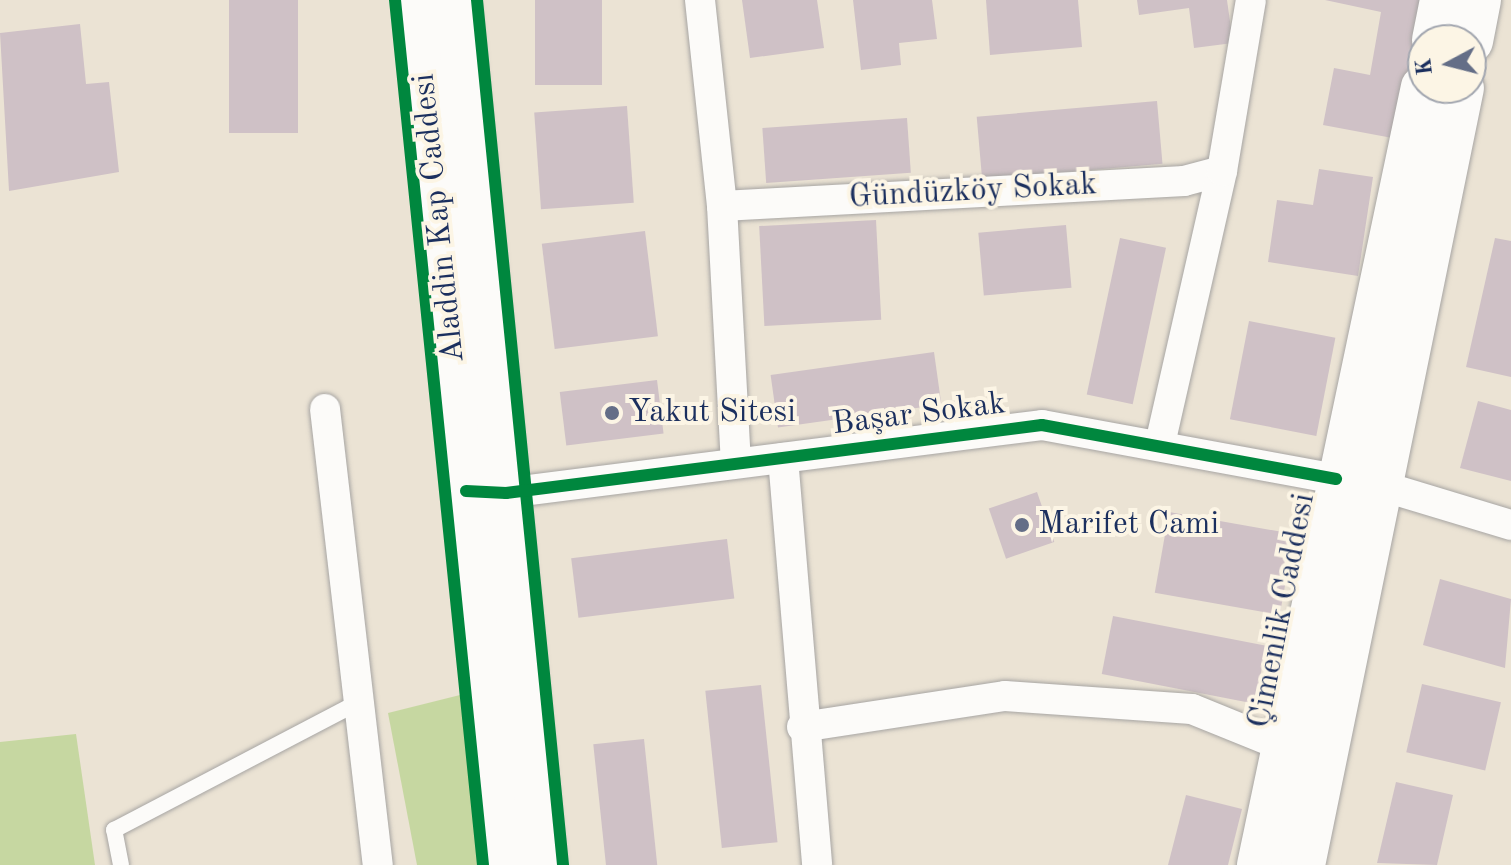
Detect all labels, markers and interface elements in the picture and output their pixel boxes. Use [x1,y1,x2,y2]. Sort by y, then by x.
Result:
north arrow [1407,24,1487,104]
text: K [1413,57,1437,76]
street label: Aladdin Kap Caddesi [406,71,474,365]
street label: Gündüzköy Sokak [848,166,1098,218]
street label: Başar Sokak [830,385,1008,445]
place label: Yakut Sitesi [628,394,796,432]
marker: Yakut Sitesi [603,404,621,422]
street label: Çimenlik Caddesi [1241,490,1325,732]
place label: Marifet Cami [1038,506,1219,544]
marker: Marifet Cami [1013,516,1031,534]

